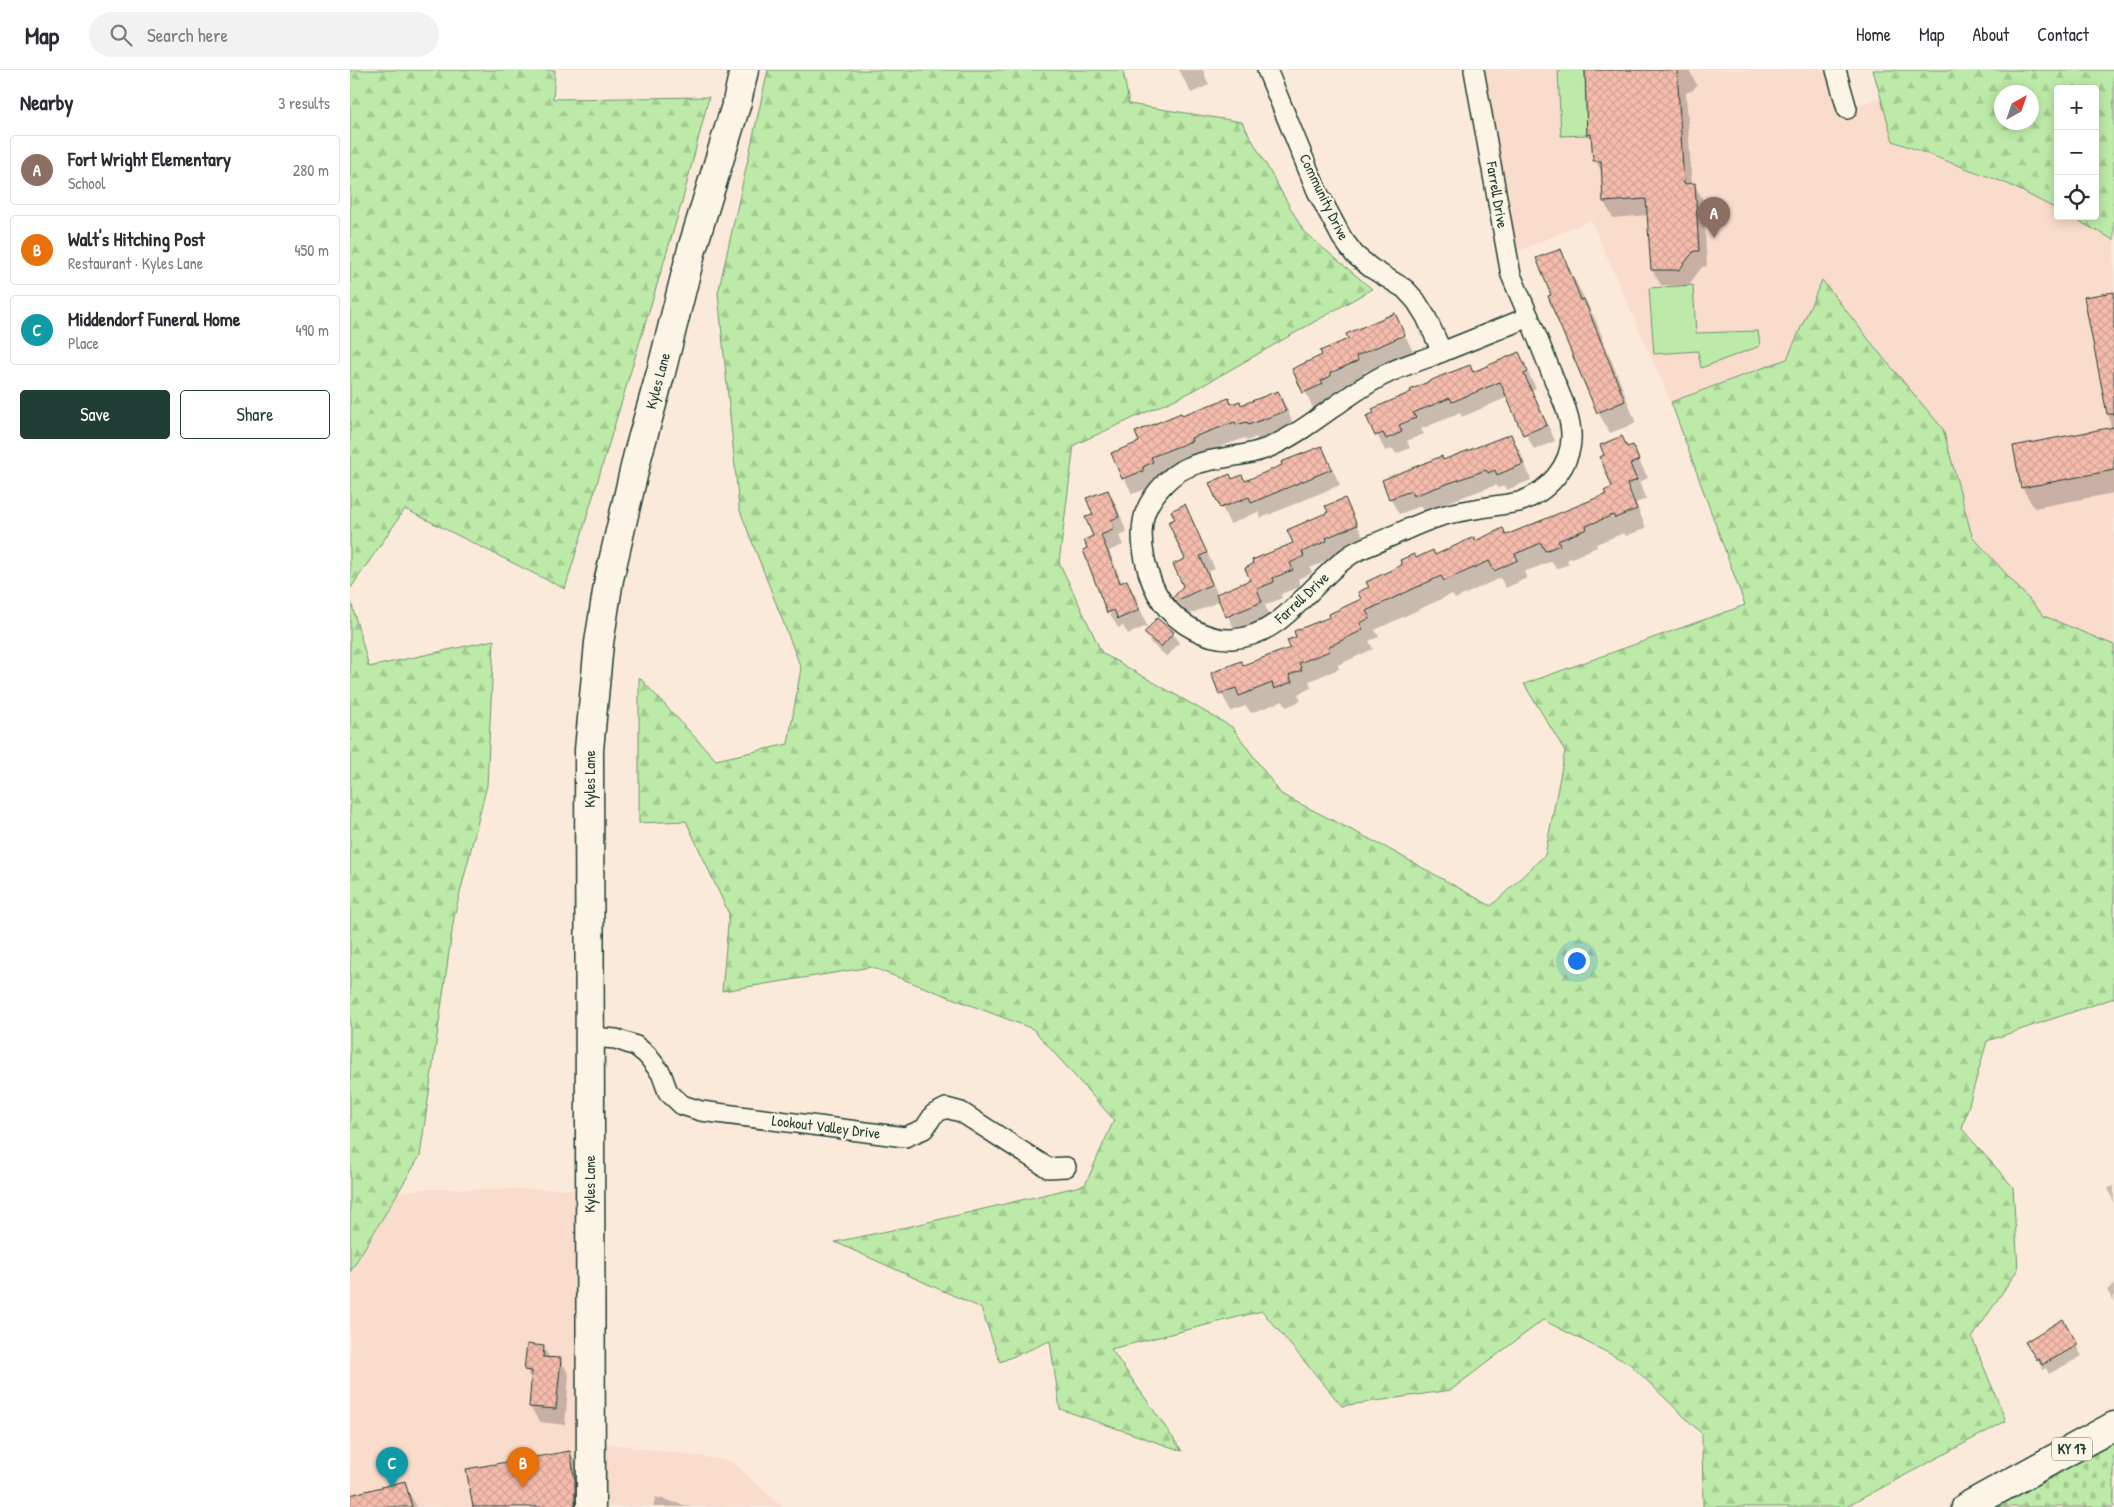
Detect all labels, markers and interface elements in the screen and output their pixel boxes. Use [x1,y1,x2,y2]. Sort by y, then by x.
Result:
search box [89,12,439,57]
text: Map [25,19,59,51]
icon: search [107,21,135,49]
text: Search here [147,22,228,48]
text: Home [1856,22,1891,47]
text: Map [1919,22,1944,47]
text: About [1972,22,2009,47]
text: Contact [2037,22,2089,47]
north arrow [1994,85,2039,130]
map controls [2054,85,2099,220]
button: + [2054,85,2099,130]
text: Nearby [20,88,73,117]
text: 3 results [278,92,330,114]
button: − [2054,130,2099,175]
text: Fort Wright Elementary [68,146,231,172]
street label: Community Drive [1294,150,1354,244]
text: A [33,159,41,181]
text: 280 m [293,159,329,181]
street label: Farrell Drive [1481,159,1514,230]
text: School [68,172,105,194]
button: locate [2054,175,2099,220]
pin: A [1698,197,1730,238]
text: Walt's Hitching Post [68,226,205,252]
text: B [33,239,41,261]
text: 450 m [295,239,329,261]
text: Restaurant · Kyles Lane [68,252,203,274]
text: Middendorf Funeral Home [68,306,240,332]
text: C [33,319,41,341]
text: 490 m [295,319,329,341]
text: Place [68,332,99,354]
street label: Kyles Lane [640,350,675,411]
button: Save [20,390,170,439]
button: Share [180,390,330,439]
street label: Farrell Drive [1269,567,1333,629]
street label: Kyles Lane [579,750,600,808]
your location [1564,948,1590,974]
street label: Lookout Valley Drive [771,1109,882,1144]
street label: Kyles Lane [579,1155,600,1213]
road number: KY 17 [2052,1438,2092,1460]
pin: C [376,1447,408,1488]
pin: B [507,1447,539,1488]

